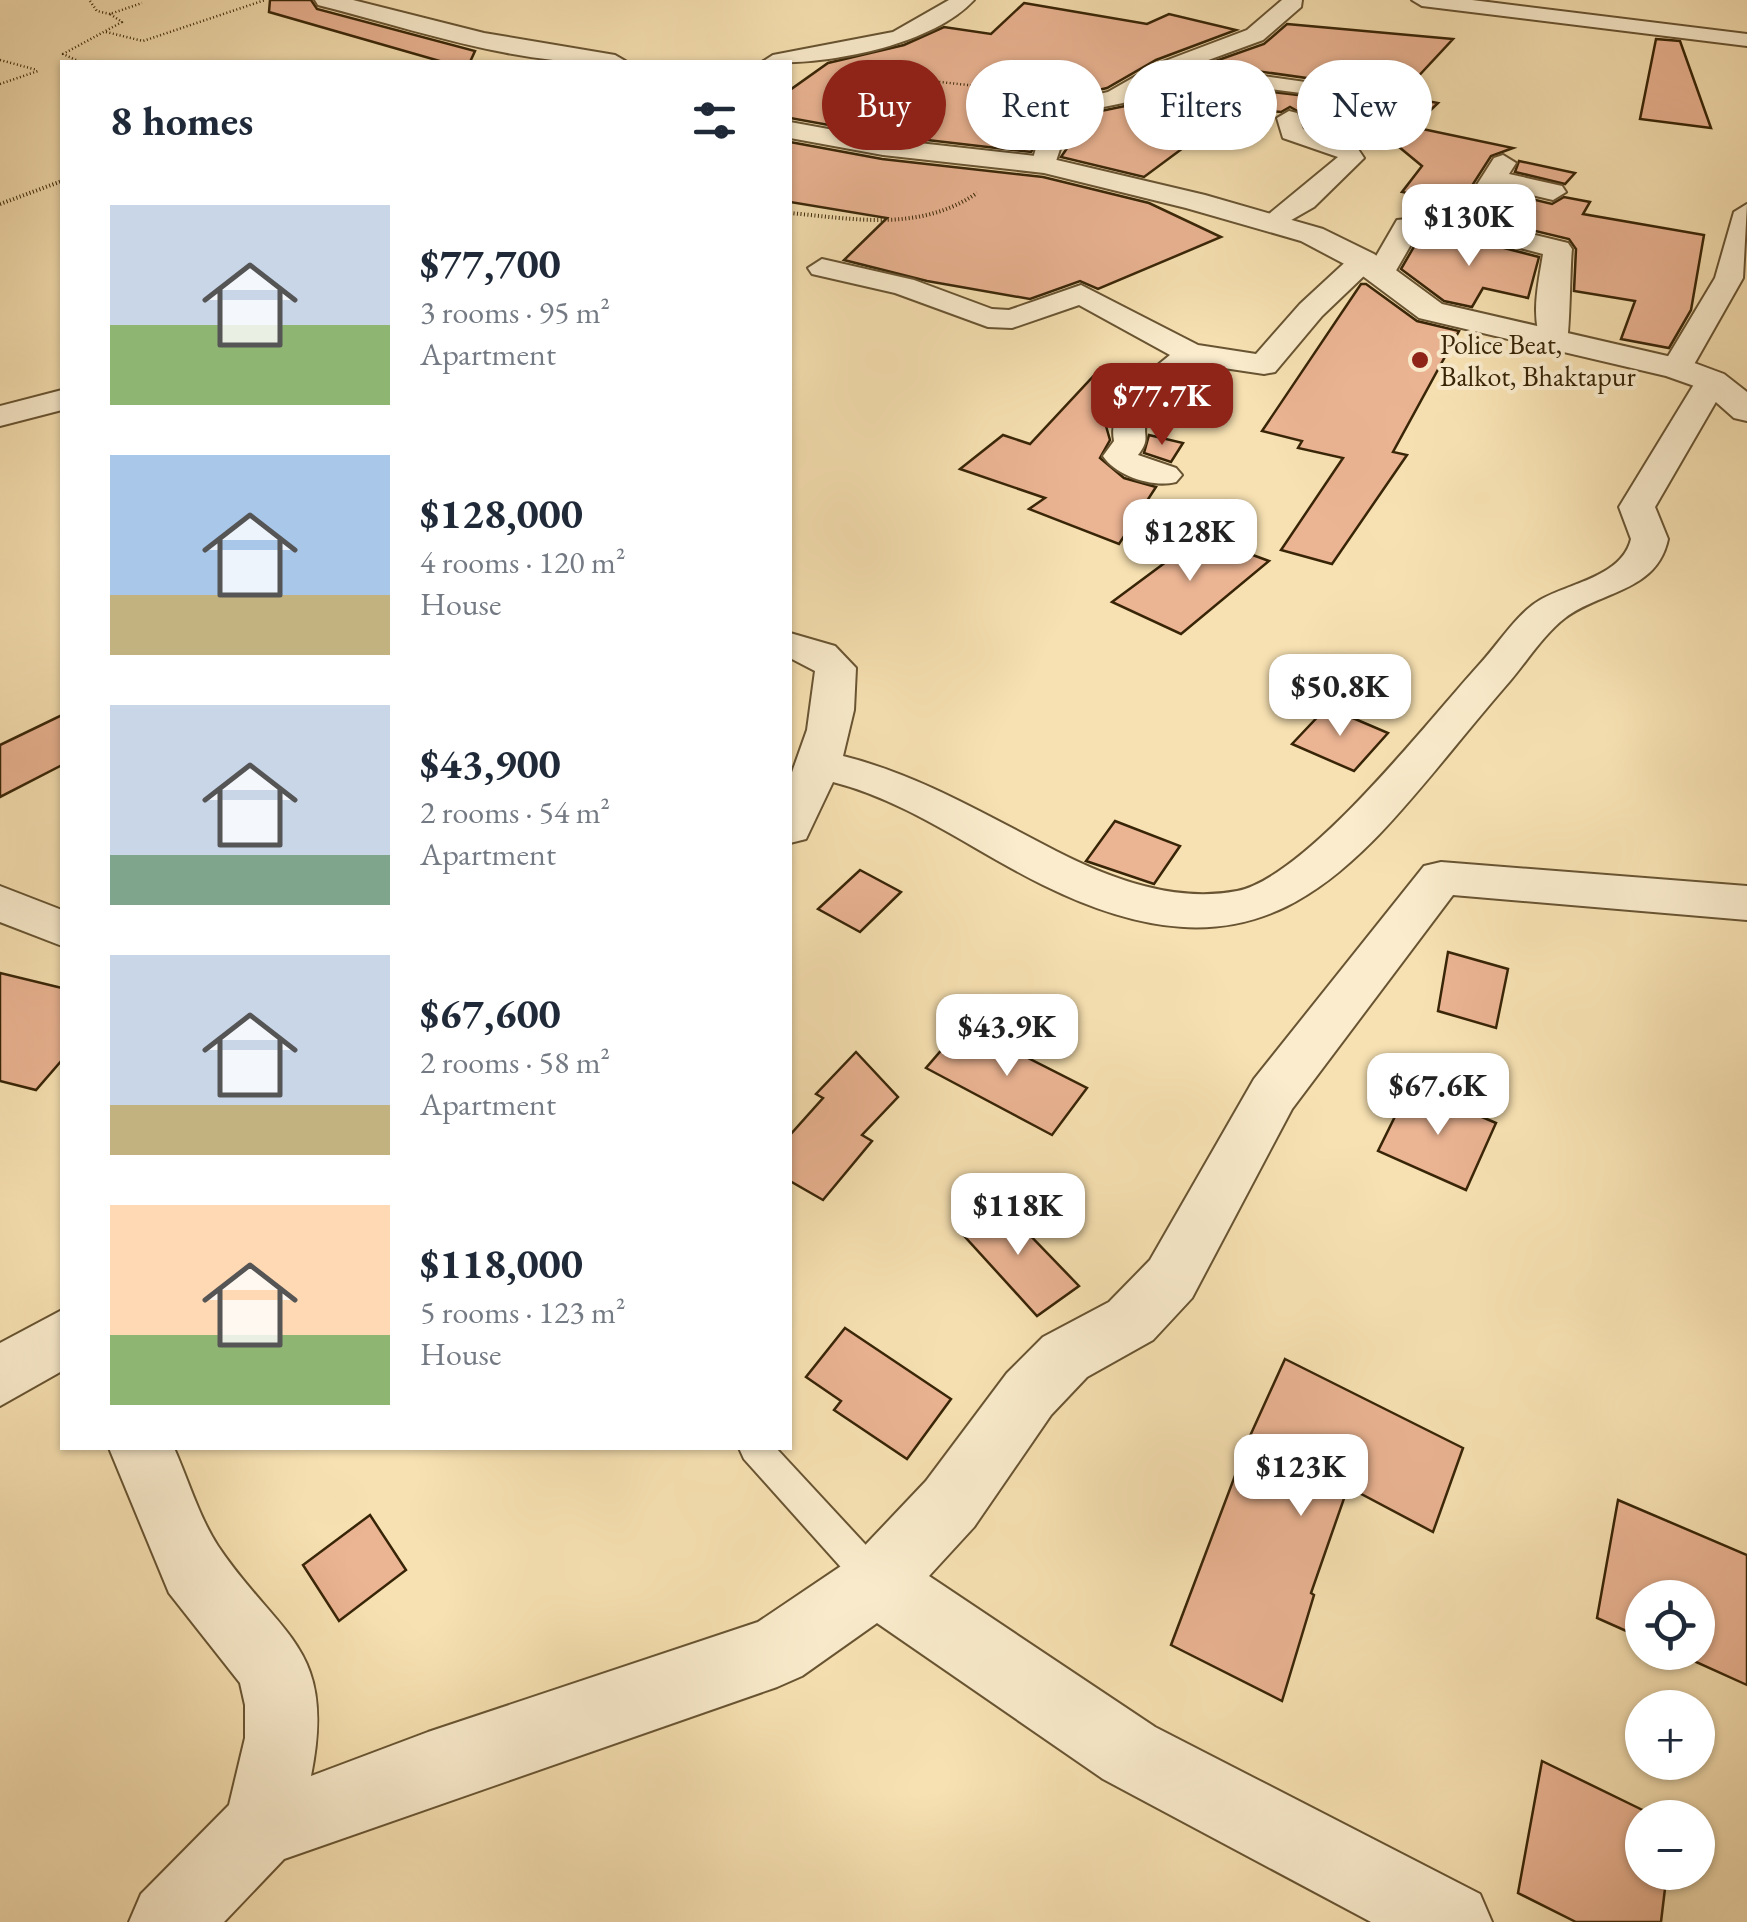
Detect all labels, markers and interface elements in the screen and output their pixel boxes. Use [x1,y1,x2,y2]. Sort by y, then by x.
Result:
chip: Buy [822,60,946,150]
chip: Rent [966,60,1104,150]
chip: Filters [1124,60,1277,150]
chip: New [1297,60,1432,150]
text: 8 homes [110,93,253,148]
icon: filters [687,93,742,148]
pin: $130K [1399,184,1539,269]
text: $130K [1424,195,1514,237]
text: $77,700 [420,236,561,291]
icon: home [190,245,310,365]
text: 3 rooms · 95 m² [420,291,610,333]
place label: Police Beat, Balkot, Bhaktapur [1440,326,1637,394]
text: Apartment [420,333,556,375]
marker: Police Beat, Balkot, Bhaktapur [1409,349,1431,371]
pin: $77.7K [1081,363,1243,448]
text: $77.7K [1113,374,1211,416]
text: $128,000 [420,486,583,541]
icon: home [190,495,310,615]
pin: $128K [1120,499,1260,584]
text: $128K [1145,510,1235,552]
text: 4 rooms · 120 m² [420,541,626,583]
text: House [420,583,501,625]
pin: $50.8K [1259,654,1421,739]
text: $50.8K [1291,665,1389,707]
text: $43,900 [420,736,561,791]
icon: home [190,745,310,865]
text: 2 rooms · 54 m² [420,791,610,833]
text: Apartment [420,833,556,875]
text: $67,600 [420,986,561,1041]
pin: $43.9K [926,994,1088,1079]
icon: home [190,995,310,1115]
text: $43.9K [958,1005,1056,1047]
text: 2 rooms · 58 m² [420,1041,610,1083]
pin: $67.6K [1357,1053,1519,1138]
text: $67.6K [1389,1064,1487,1106]
text: Apartment [420,1083,556,1125]
pin: $118K [948,1173,1088,1258]
text: $118K [973,1184,1063,1226]
text: $118,000 [420,1236,583,1291]
icon: home [190,1245,310,1365]
text: 5 rooms · 123 m² [420,1291,626,1333]
text: House [420,1333,501,1375]
pin: $123K [1231,1434,1371,1519]
text: $123K [1256,1445,1346,1487]
map controls [1625,1580,1715,1890]
button: locate [1625,1580,1715,1670]
button: + [1625,1690,1715,1780]
button: − [1625,1800,1715,1890]

